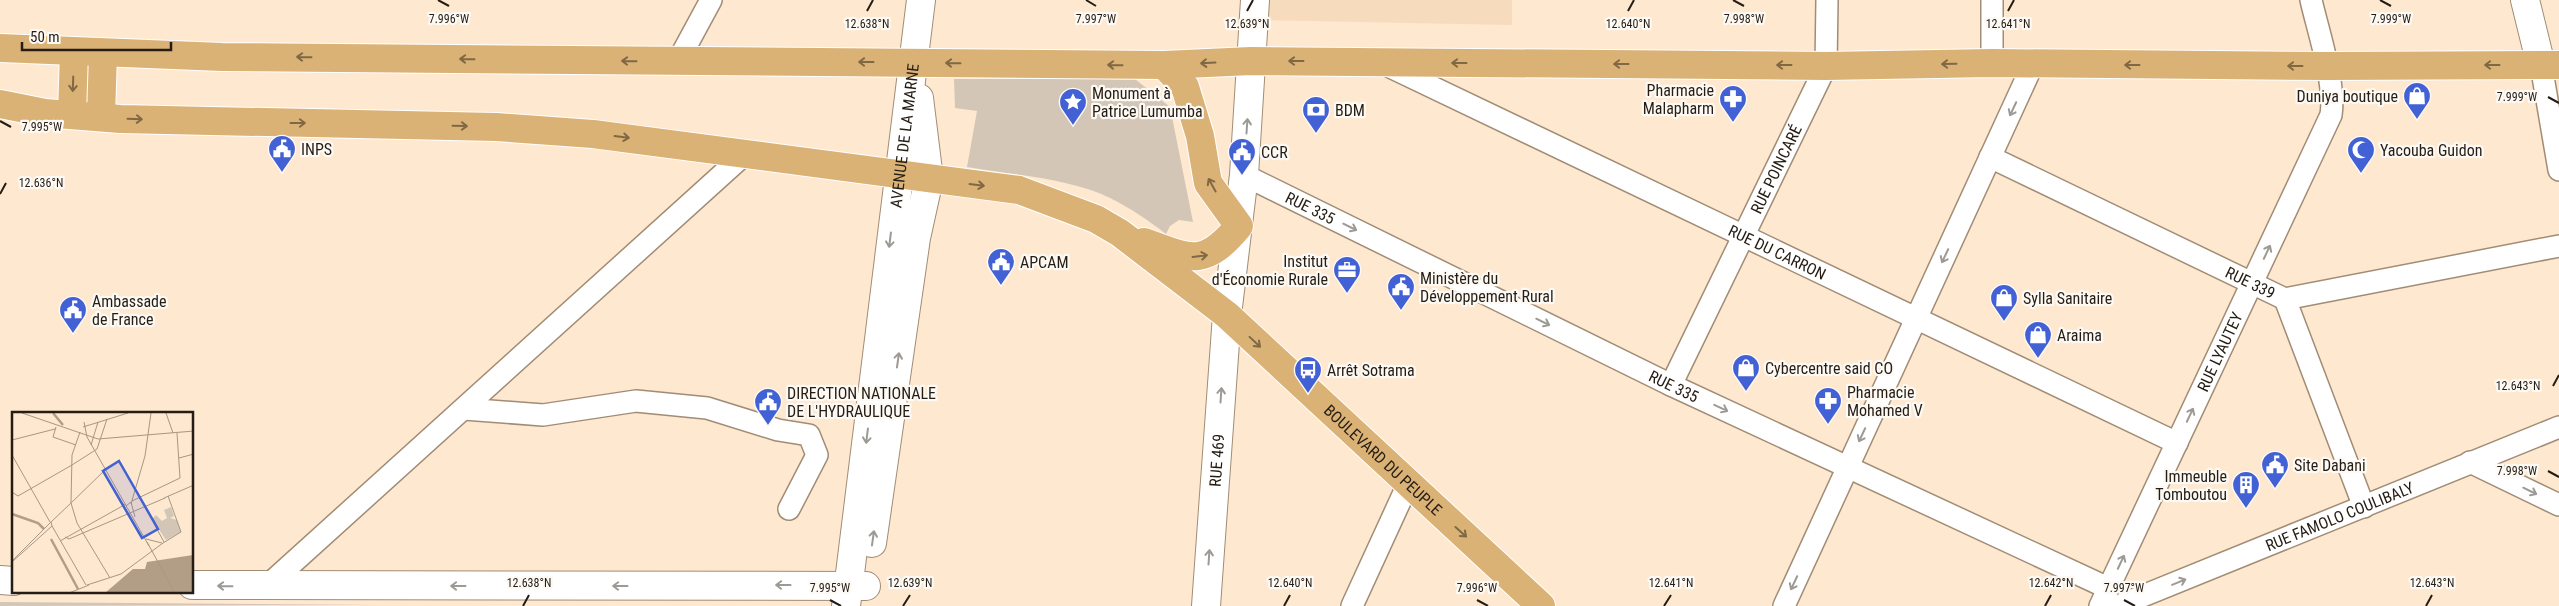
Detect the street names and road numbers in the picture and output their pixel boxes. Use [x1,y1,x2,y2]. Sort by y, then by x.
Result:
street label: AVENUE DE LA MARNE [886,62,923,209]
street label: RUE POINCARÉ [1746,122,1805,217]
street label: RUE 335 [1283,187,1338,228]
street label: RUE DU CARRON [1726,221,1829,283]
street label: RUE 339 [2222,262,2278,302]
street label: RUE LYAUTEY [2193,309,2247,394]
street label: RUE 335 [1646,366,1702,406]
street label: BOULEVARD DU PEUPLE [1320,401,1446,519]
street label: RUE 469 [1205,433,1228,487]
street label: RUE FAMOLO COULIBALY [2263,477,2417,555]

